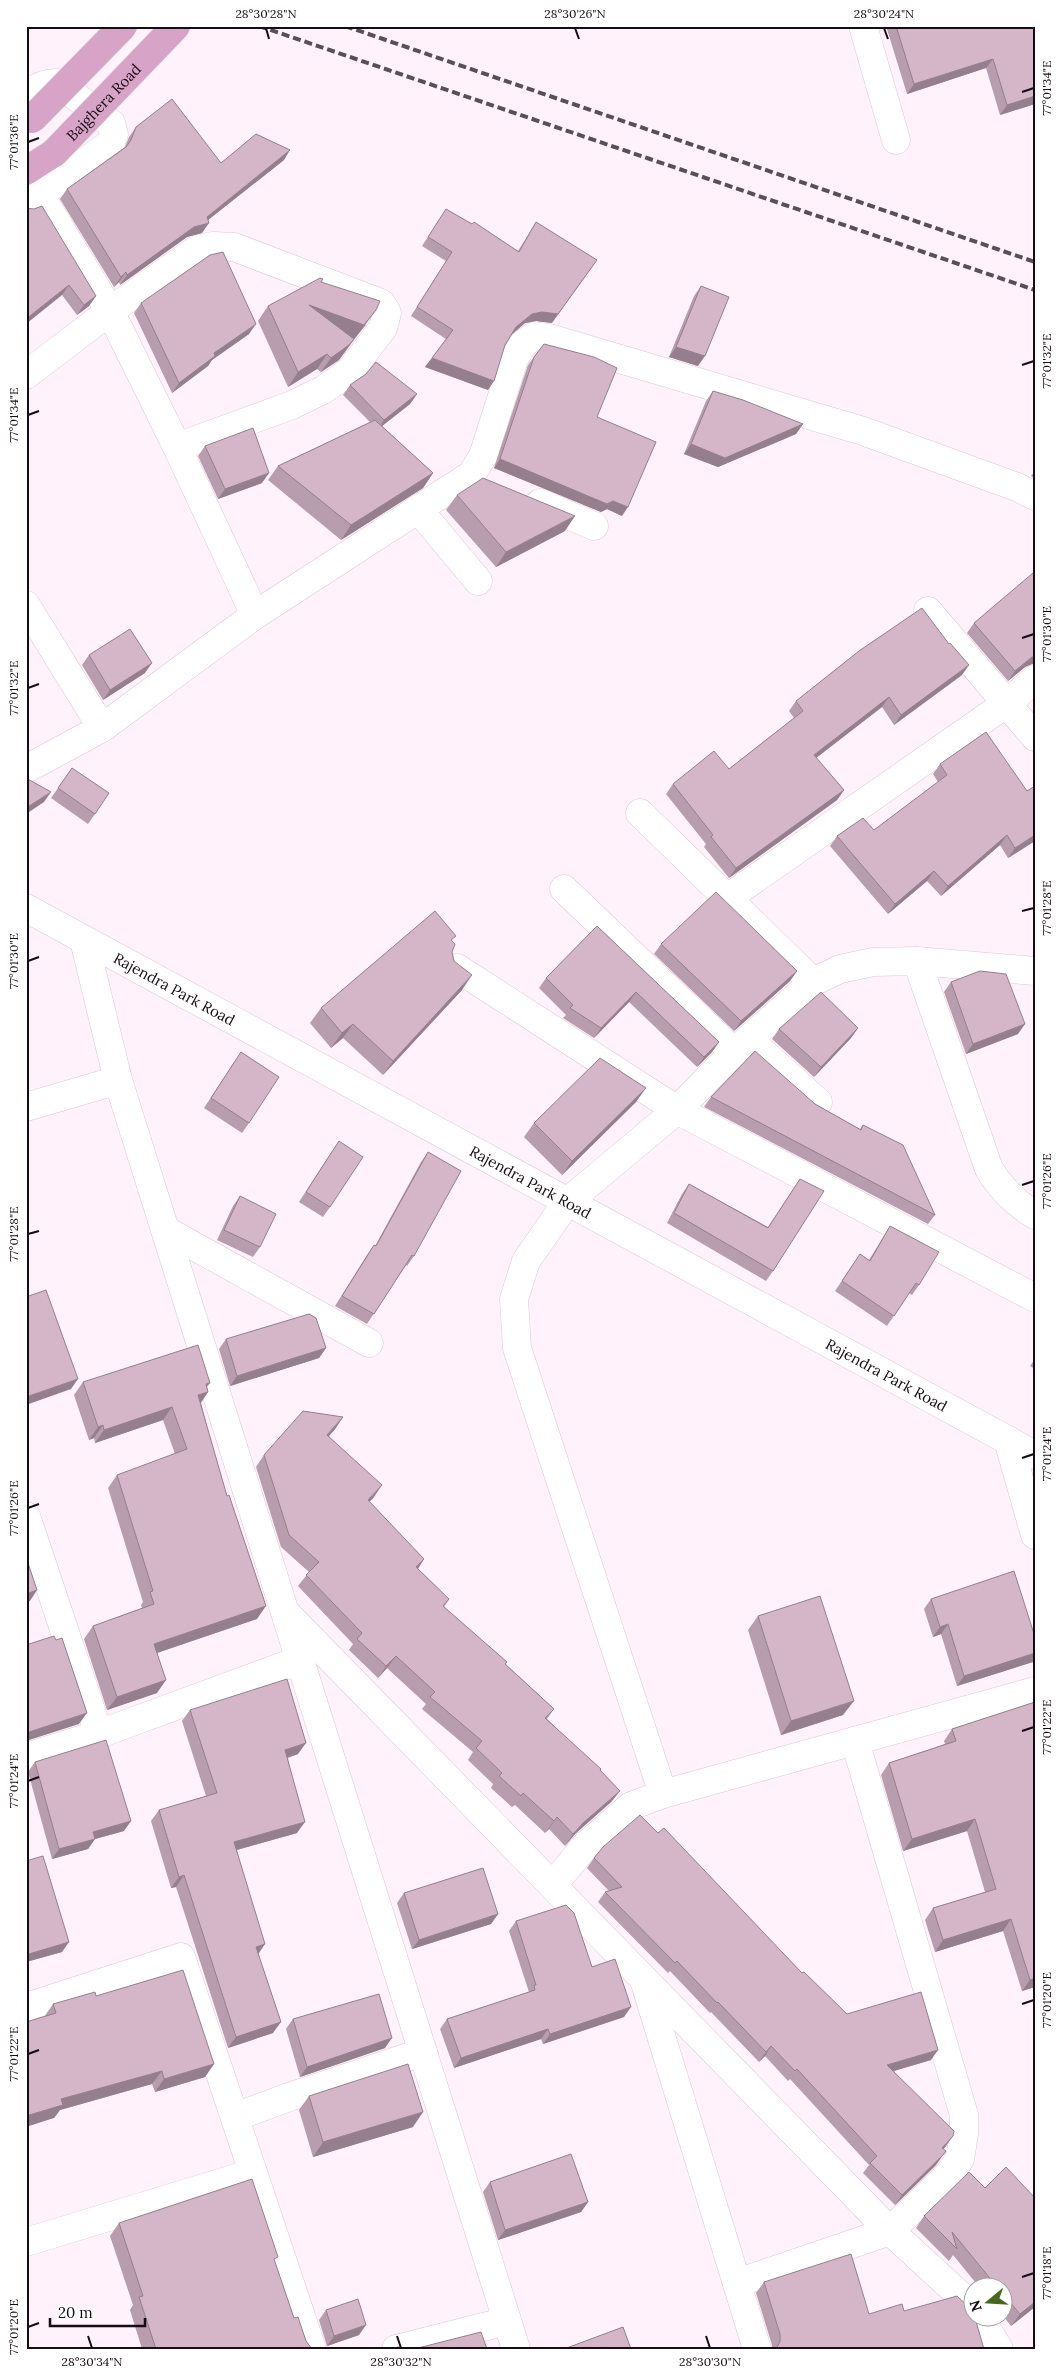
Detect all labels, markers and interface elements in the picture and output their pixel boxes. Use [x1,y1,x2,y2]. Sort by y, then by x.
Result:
text: 28°30'28"N [235,6,297,21]
text: 28°30'26"N [544,6,606,21]
text: 28°30'24"N [854,6,914,21]
street label: Bajghera Road [62,59,145,144]
text: 77°01'34"E [1039,61,1054,115]
text: 77°01'36"E [6,114,21,170]
text: 77°01'32"E [1039,334,1054,389]
text: 77°01'34"E [6,388,21,442]
text: 77°01'30"E [1039,606,1054,662]
text: 77°01'32"E [6,661,21,716]
text: 77°01'28"E [1039,880,1054,936]
text: 77°01'30"E [6,933,21,989]
street label: Rajendra Park Road [110,948,239,1029]
street label: Rajendra Park Road [467,1141,595,1222]
text: 77°01'26"E [1039,1153,1054,1209]
text: 77°01'28"E [6,1206,21,1262]
street label: Rajendra Park Road [823,1334,951,1415]
text: 77°01'24"E [1039,1427,1054,1481]
text: 77°01'26"E [6,1480,21,1536]
text: 77°01'22"E [1039,1700,1054,1754]
text: 77°01'24"E [6,1754,21,1808]
text: 77°01'20"E [1039,1972,1054,2028]
text: 77°01'22"E [6,2027,21,2081]
text: 77°01'18"E [1039,2247,1054,2299]
north arrow [964,2278,1014,2328]
scale bar [50,2295,145,2327]
text: N [965,2298,986,2314]
text: 77°01'20"E [6,2299,21,2355]
text: 20 m [58,2303,93,2322]
text: 28°30'34"N [61,2354,123,2369]
text: 28°30'32"N [370,2354,432,2369]
text: 28°30'30"N [679,2354,741,2369]

